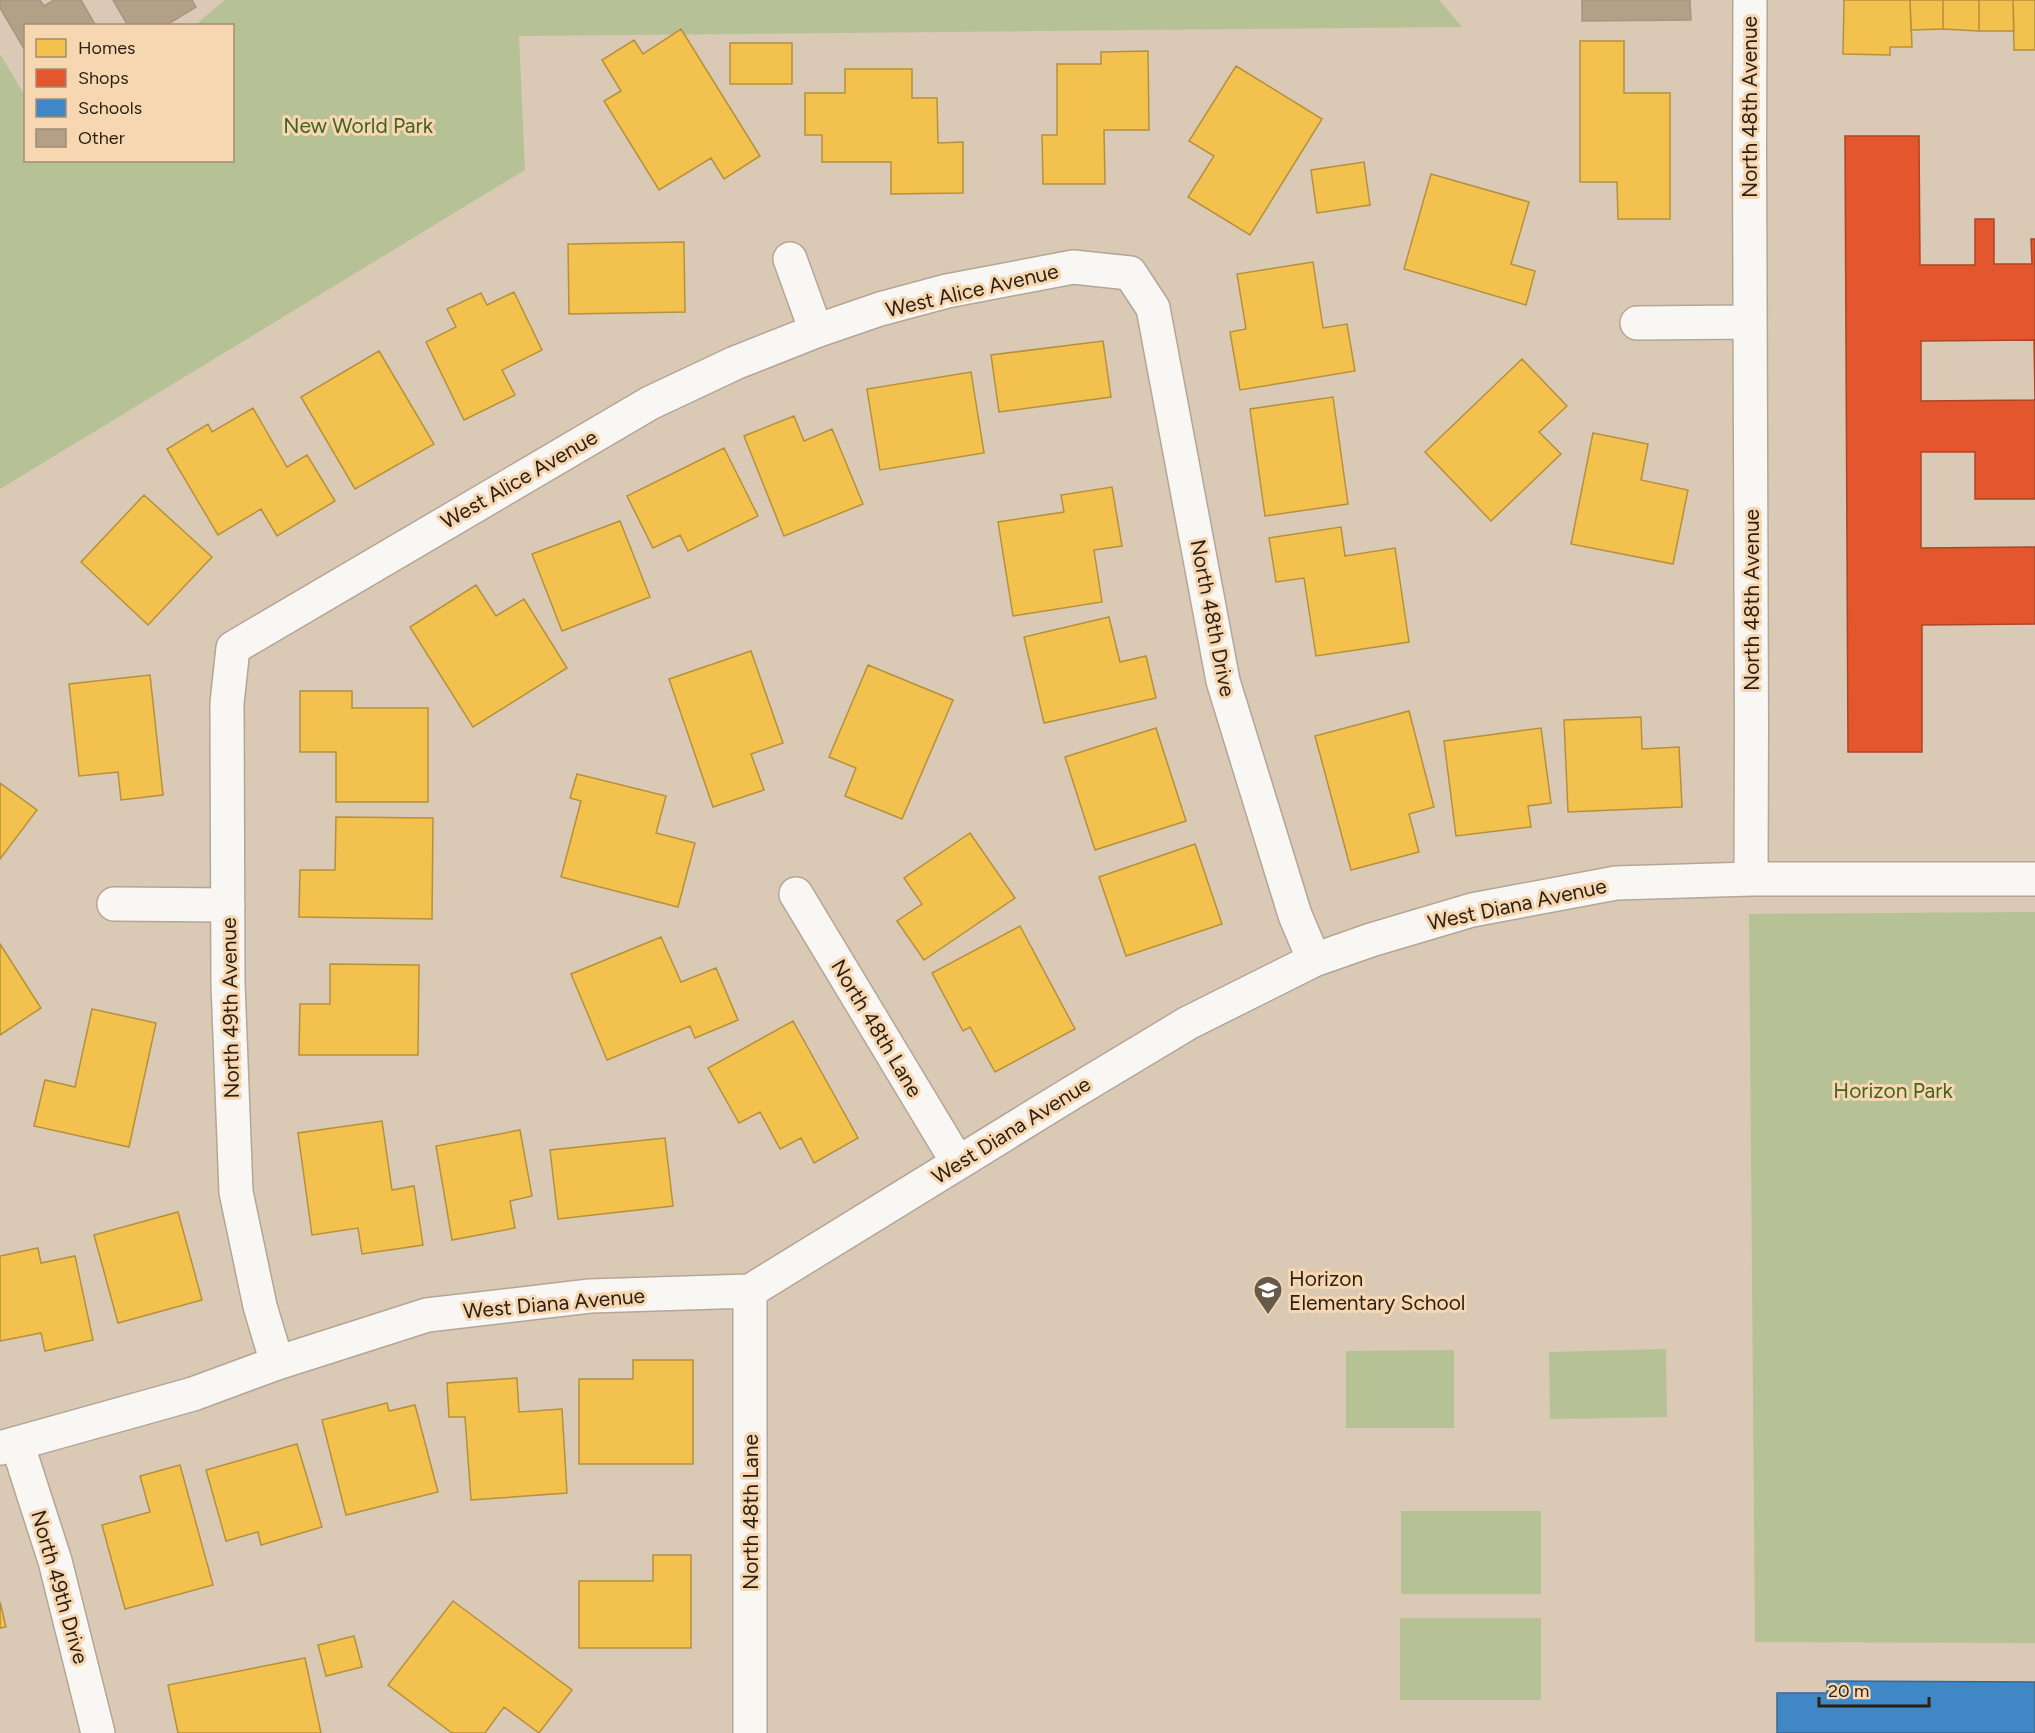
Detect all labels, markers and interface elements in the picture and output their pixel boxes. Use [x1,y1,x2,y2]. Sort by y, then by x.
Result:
street label: North 48th Avenue [1737,16,1762,198]
legend [24,24,234,162]
text: Homes [78,37,136,59]
text: Shops [78,67,129,89]
text: Schools [78,97,142,119]
park label: New World Park [283,113,434,138]
text: Other [78,127,125,149]
street label: West Alice Avenue [883,258,1061,322]
street label: West Alice Avenue [436,424,602,534]
street label: North 48th Avenue [1739,509,1764,691]
street label: North 48th Drive [1185,537,1241,699]
street label: West Diana Avenue [1425,873,1609,935]
street label: North 49th Avenue [216,917,244,1099]
street label: North 48th Lane [826,955,928,1101]
street label: West Diana Avenue [927,1071,1095,1189]
park label: Horizon Park [1833,1078,1953,1103]
place label: Horizon Elementary School [1289,1266,1465,1315]
school or university icon: Horizon Elementary School [1252,1274,1284,1316]
street label: West Diana Avenue [462,1283,646,1323]
street label: North 48th Lane [738,1434,763,1590]
street label: North 49th Drive [26,1507,94,1667]
scale bar [1819,1670,1928,1708]
text: 20 m [1828,1680,1869,1702]

